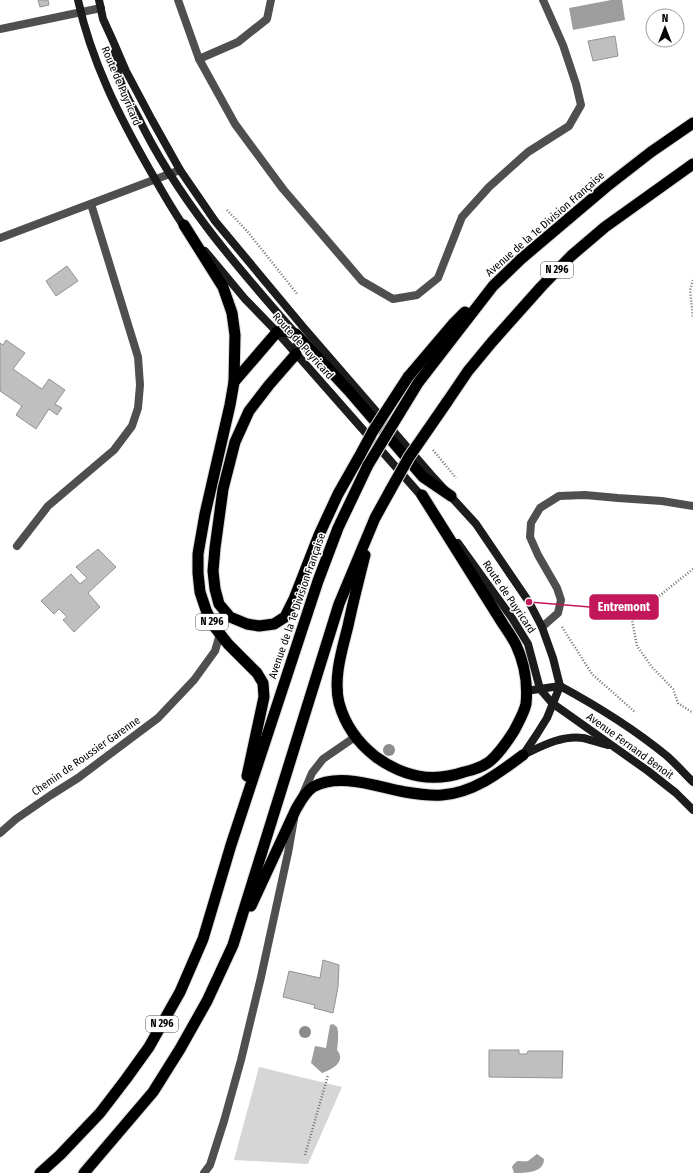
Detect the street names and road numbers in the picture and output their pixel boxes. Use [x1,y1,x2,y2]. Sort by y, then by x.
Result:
street label: Route de Puyricard [98,44,144,128]
street label: Avenue de la 1e Division Française [483,169,607,279]
road number: N 296 [541,262,573,278]
street label: Route de Puyricard [270,310,336,382]
street label: Avenue de la 1e Division Française [266,531,328,681]
street label: Route de Puyricard [480,558,538,636]
road number: N 296 [196,614,228,630]
street label: Avenue Fernand Benoit [584,710,676,782]
street label: Chemin de Roussier Garenne [29,714,143,798]
road number: N 296 [146,1016,178,1032]

